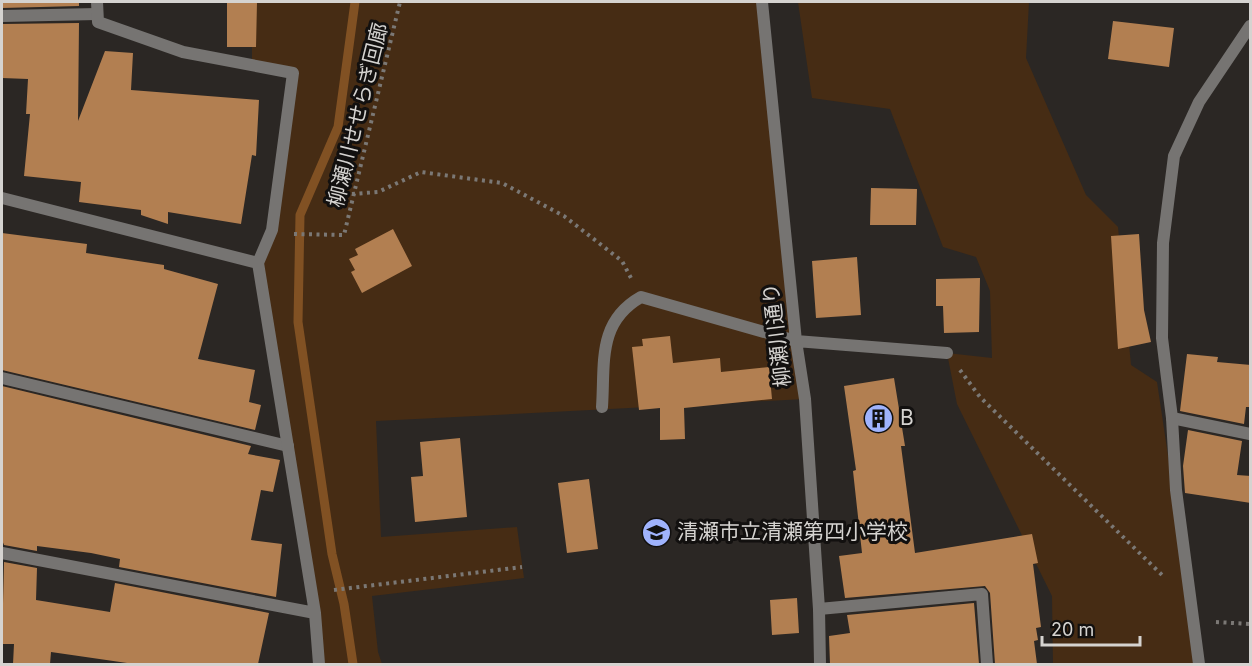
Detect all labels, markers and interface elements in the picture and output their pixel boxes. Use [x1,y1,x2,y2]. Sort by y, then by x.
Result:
street label: 柳瀬川せせらぎ回廊 [323,20,393,210]
street label: 柳瀬川通り [758,281,795,389]
building icon: B [863,402,895,434]
place label: B [900,405,914,430]
school or university icon: 清瀬市立清瀬第四小学校 [640,516,672,548]
place label: 清瀬市立清瀬第四小学校 [677,519,908,544]
scale bar [1042,609,1140,647]
text: 20 m [1051,619,1094,640]

